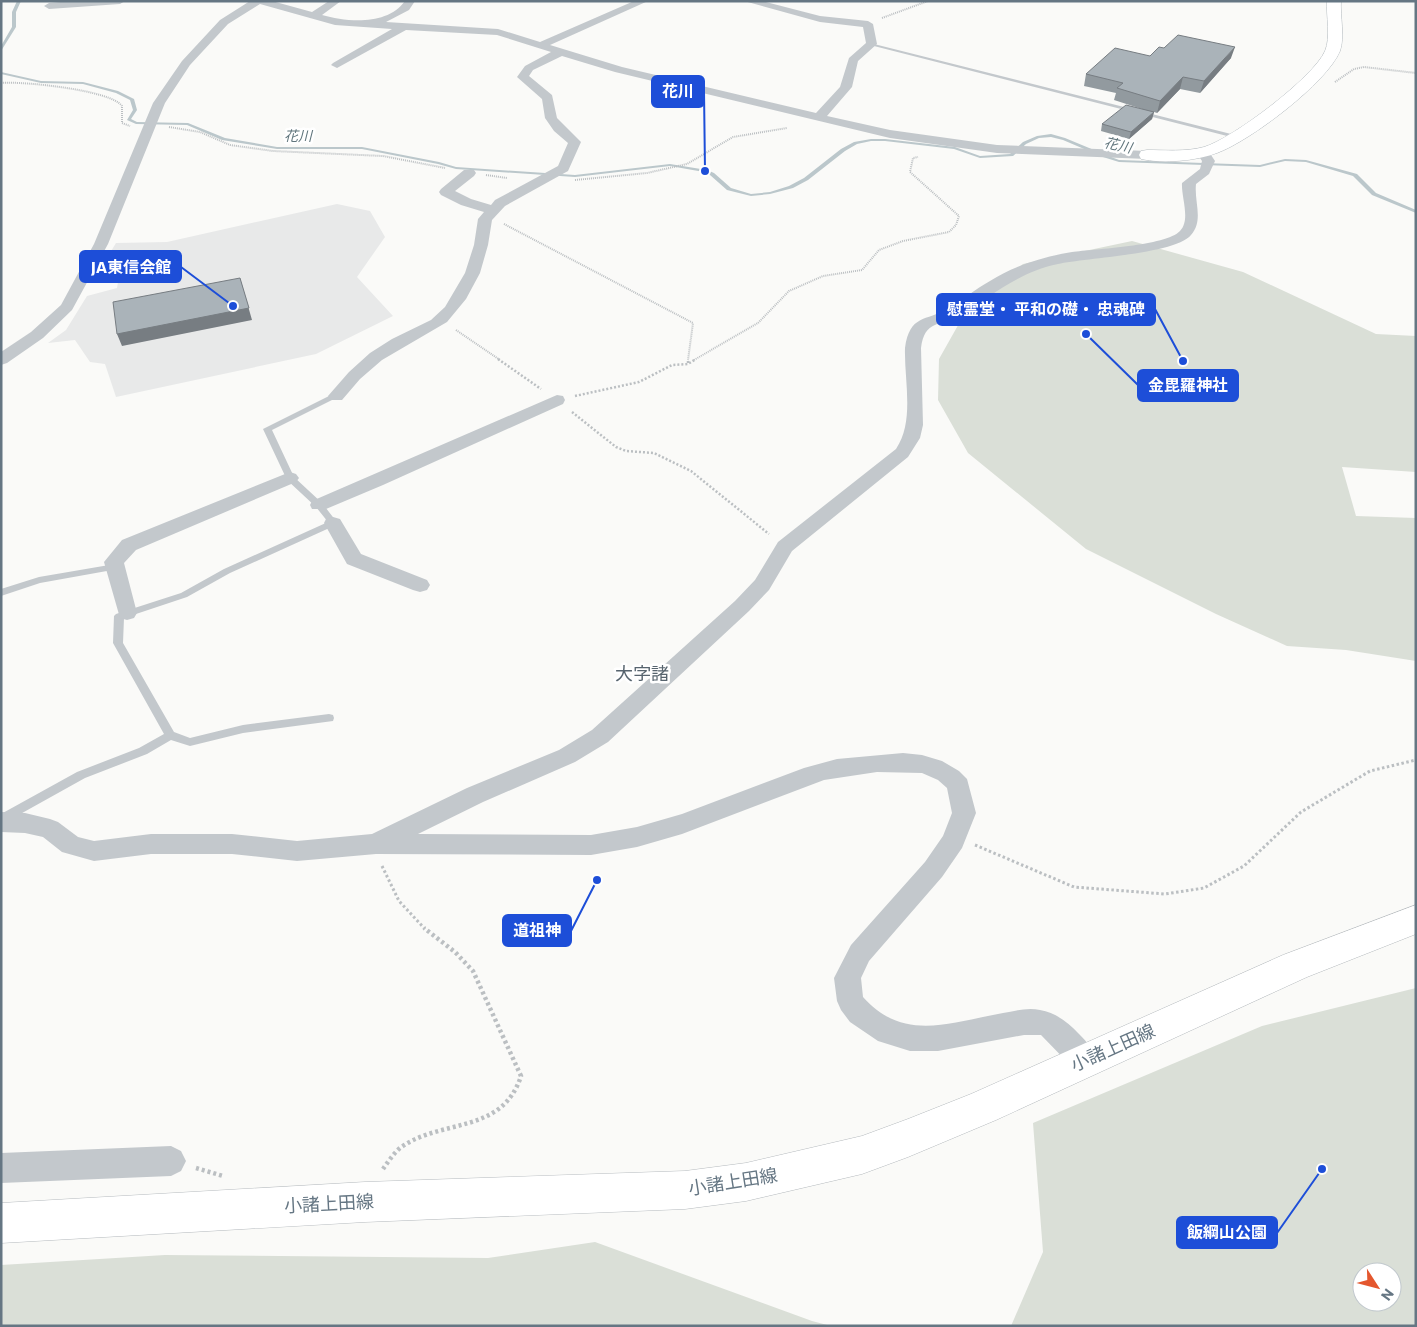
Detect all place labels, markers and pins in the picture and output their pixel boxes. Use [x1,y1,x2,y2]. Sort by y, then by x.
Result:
callout: 花川 [652,76,704,107]
callout: JA東信会館 [80,251,181,282]
callout: 慰霊堂・ 平和の礎・ 忠魂碑 [937,294,1155,325]
callout: 金毘羅神社 [1138,370,1238,401]
callout: 道祖神 [503,915,571,946]
callout: 飯綱山公園 [1177,1217,1277,1248]

